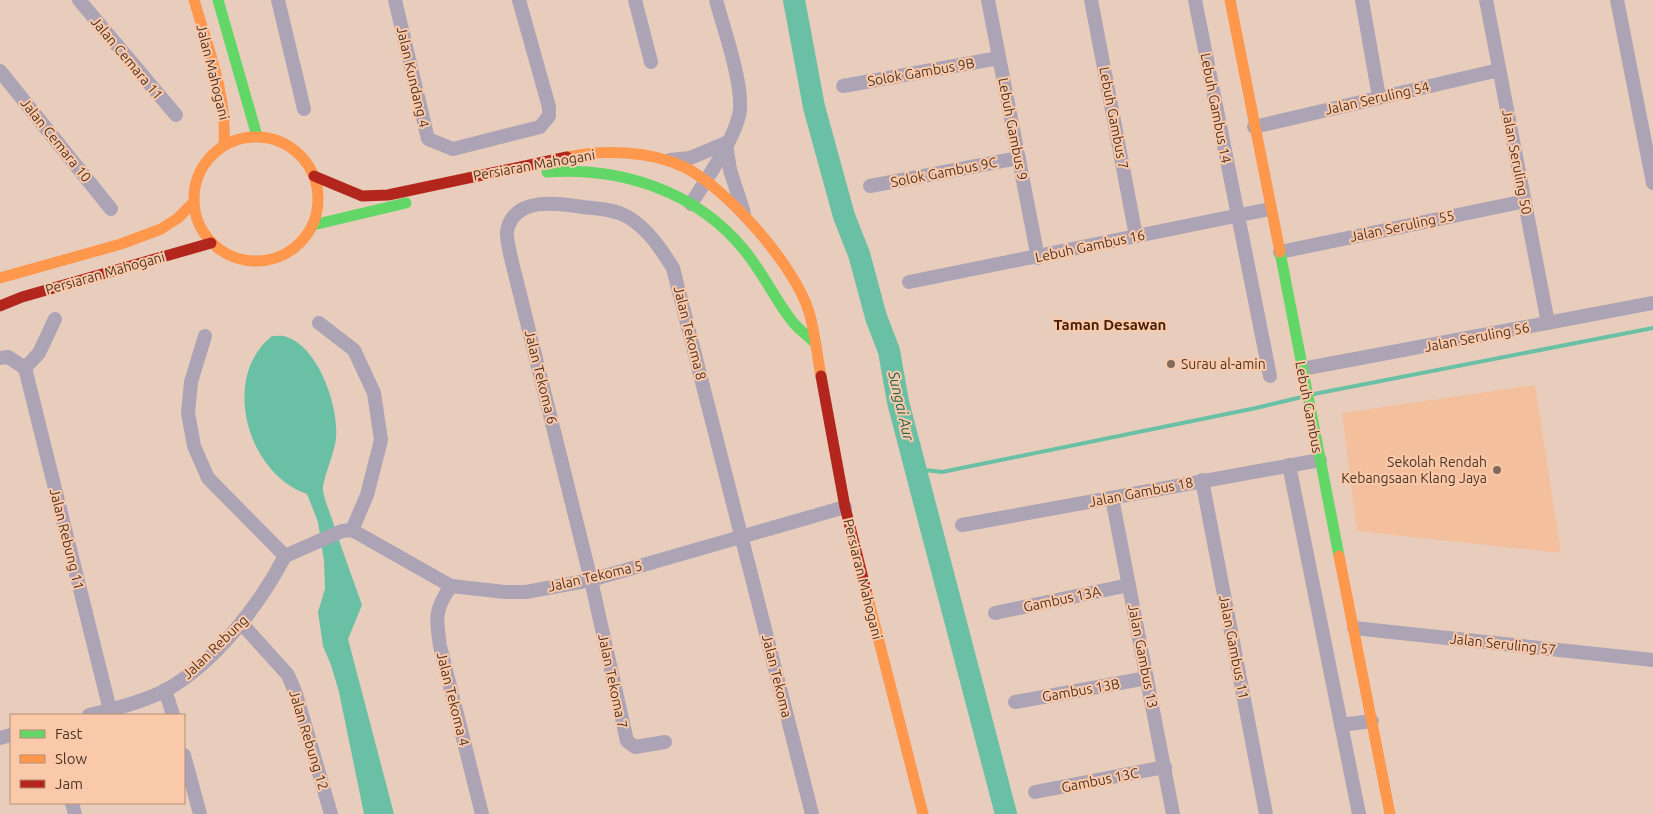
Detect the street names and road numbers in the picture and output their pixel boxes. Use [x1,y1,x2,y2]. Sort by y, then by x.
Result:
street label: Jalan Cemara 11 [88,13,166,103]
street label: Jalan Mahogani [193,22,233,122]
street label: Jalan Kundang 4 [394,25,432,129]
street label: Lebuh Gambus 14 [1197,51,1235,165]
street label: Solok Gambus 9B [866,55,976,89]
street label: Lebuh Gambus 7 [1096,65,1132,171]
street label: Lebuh Gambus 9 [995,76,1031,182]
street label: Jalan Seruling 54 [1323,78,1431,118]
street label: Jalan Cemara 10 [17,95,95,185]
street label: Jalan Seruling 50 [1499,108,1535,216]
street label: Persiaran Mahogani [472,146,596,184]
street label: Solok Gambus 9C [889,154,999,190]
street label: Jalan Seruling 55 [1348,207,1456,245]
street label: Lebuh Gambus 16 [1034,227,1147,265]
street label: Persiaran Mahogani [43,248,167,298]
street label: Jalan Tekoma 8 [671,284,709,382]
street label: Jalan Seruling 56 [1423,319,1531,355]
street label: Jalan Tekoma 6 [522,328,560,426]
street label: Lebuh Gambus [1292,360,1326,454]
street label: Jalan Gambus 18 [1087,474,1195,510]
street label: Jalan Rebung 11 [47,487,87,591]
street label: Persiaran Mahogani [840,517,886,641]
street label: Jalan Tekoma 5 [546,557,644,595]
street label: Gambus 13A [1022,583,1102,615]
street label: Jalan Gambus 11 [1216,593,1252,701]
street label: Jalan Gambus 13 [1125,602,1161,710]
street label: Jalan Rebung [179,612,251,682]
street label: Jalan Seruling 57 [1449,630,1557,658]
street label: Jalan Tekoma 7 [595,632,631,730]
street label: Jalan Tekoma [759,633,795,719]
street label: Jalan Tekoma 4 [434,650,472,748]
street label: Gambus 13B [1041,675,1121,705]
street label: Jalan Rebung 12 [286,688,332,792]
street label: Gambus 13C [1060,765,1140,795]

